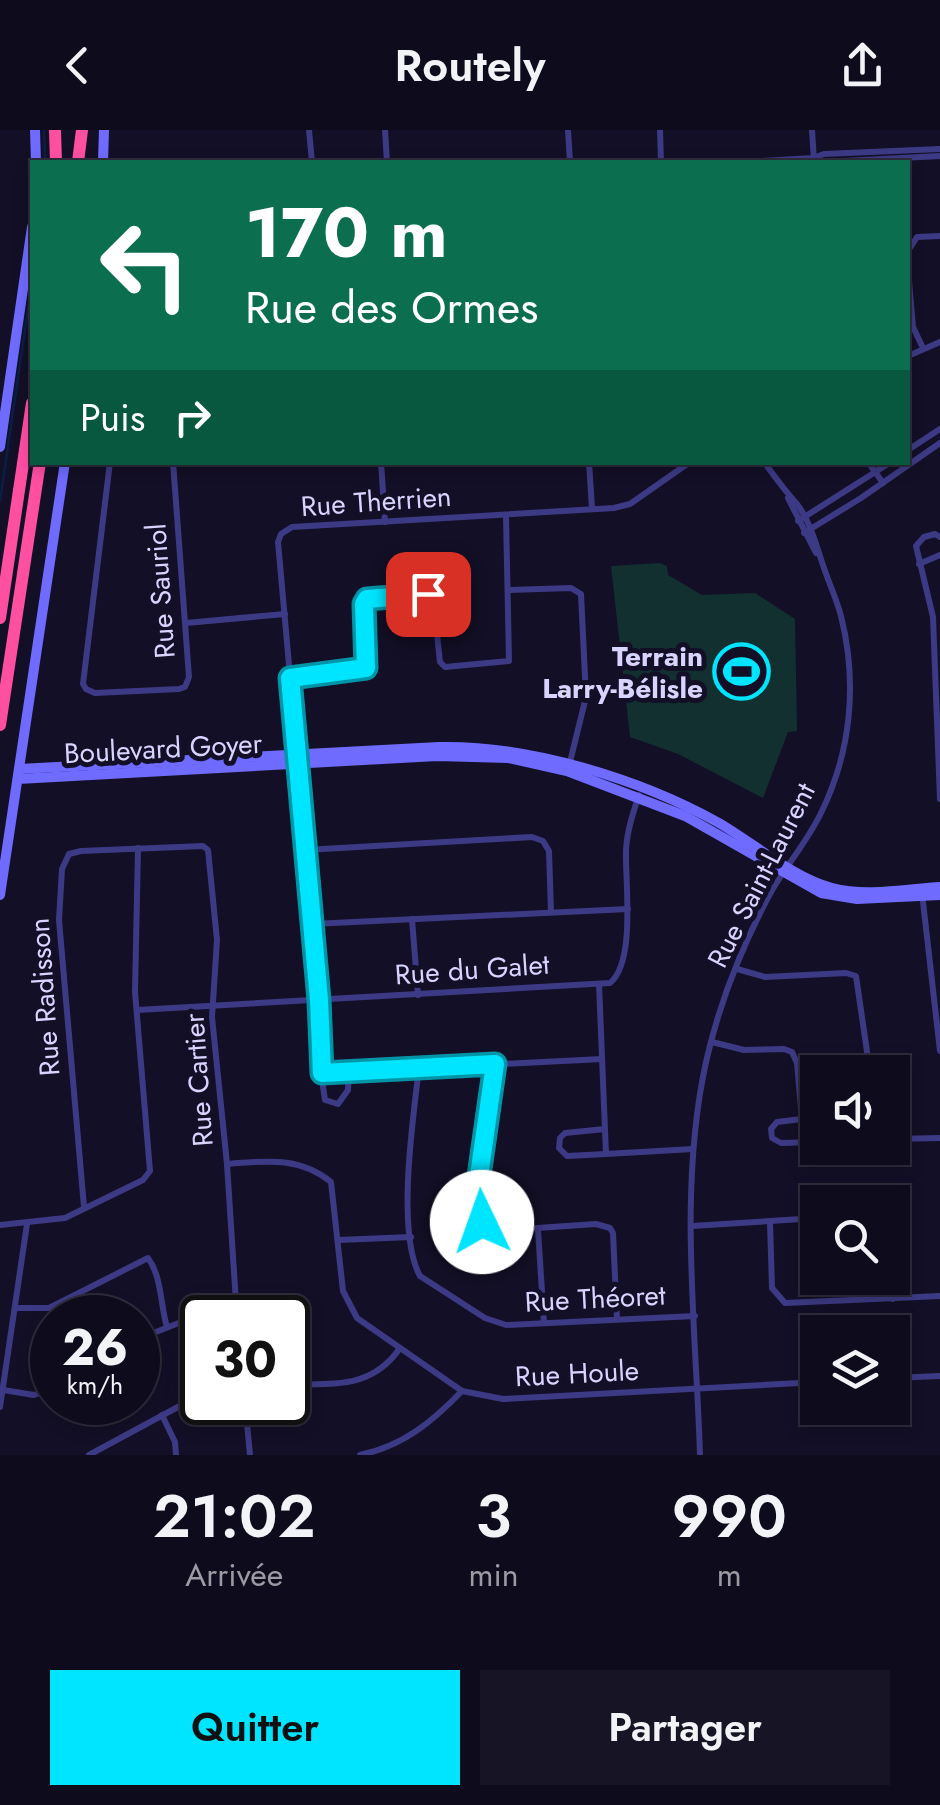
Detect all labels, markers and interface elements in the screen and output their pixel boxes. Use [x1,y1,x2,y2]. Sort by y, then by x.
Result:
text: Routely [394,33,546,98]
icon: back [50,38,105,93]
icon: share [835,38,890,93]
text: 170 m [245,182,448,283]
icon: left [80,200,210,330]
text: Rue des Ormes [245,275,538,340]
text: Puis [80,390,145,445]
icon: right [165,390,220,445]
street label: Rue Therrien [299,476,453,527]
street label: Rue Sauriol [135,522,186,660]
pin [386,552,471,637]
icon: arrive [401,567,456,622]
place label: Terrain Larry-Bélisle [542,636,703,709]
sports icon: Terrain Larry-Bélisle [712,642,772,702]
street label: Boulevard Goyer [63,723,264,774]
street label: Rue Saint-Laurent [697,776,826,975]
street label: Rue Radisson [19,917,70,1077]
street label: Rue du Galet [393,944,551,995]
street label: Rue Cartier [173,1012,224,1148]
map controls [800,1055,910,1425]
button: sound [800,1055,910,1165]
position arrow [430,1170,534,1274]
button: search [800,1185,910,1295]
street label: Rue Théoret [524,1274,667,1323]
speed limit sign: 30 [180,1295,310,1425]
text: 26 [62,1311,128,1384]
button: layers [800,1315,910,1425]
street label: Rue Houle [514,1350,640,1397]
text: km/h [67,1367,123,1403]
text: 21:02 [153,1473,315,1560]
text: 3 [476,1473,511,1560]
text: 990 [672,1473,787,1560]
text: Arrivée [185,1552,283,1598]
text: min [468,1552,519,1598]
text: m [717,1552,742,1598]
button: Quitter [50,1670,460,1785]
button: Partager [480,1670,890,1785]

